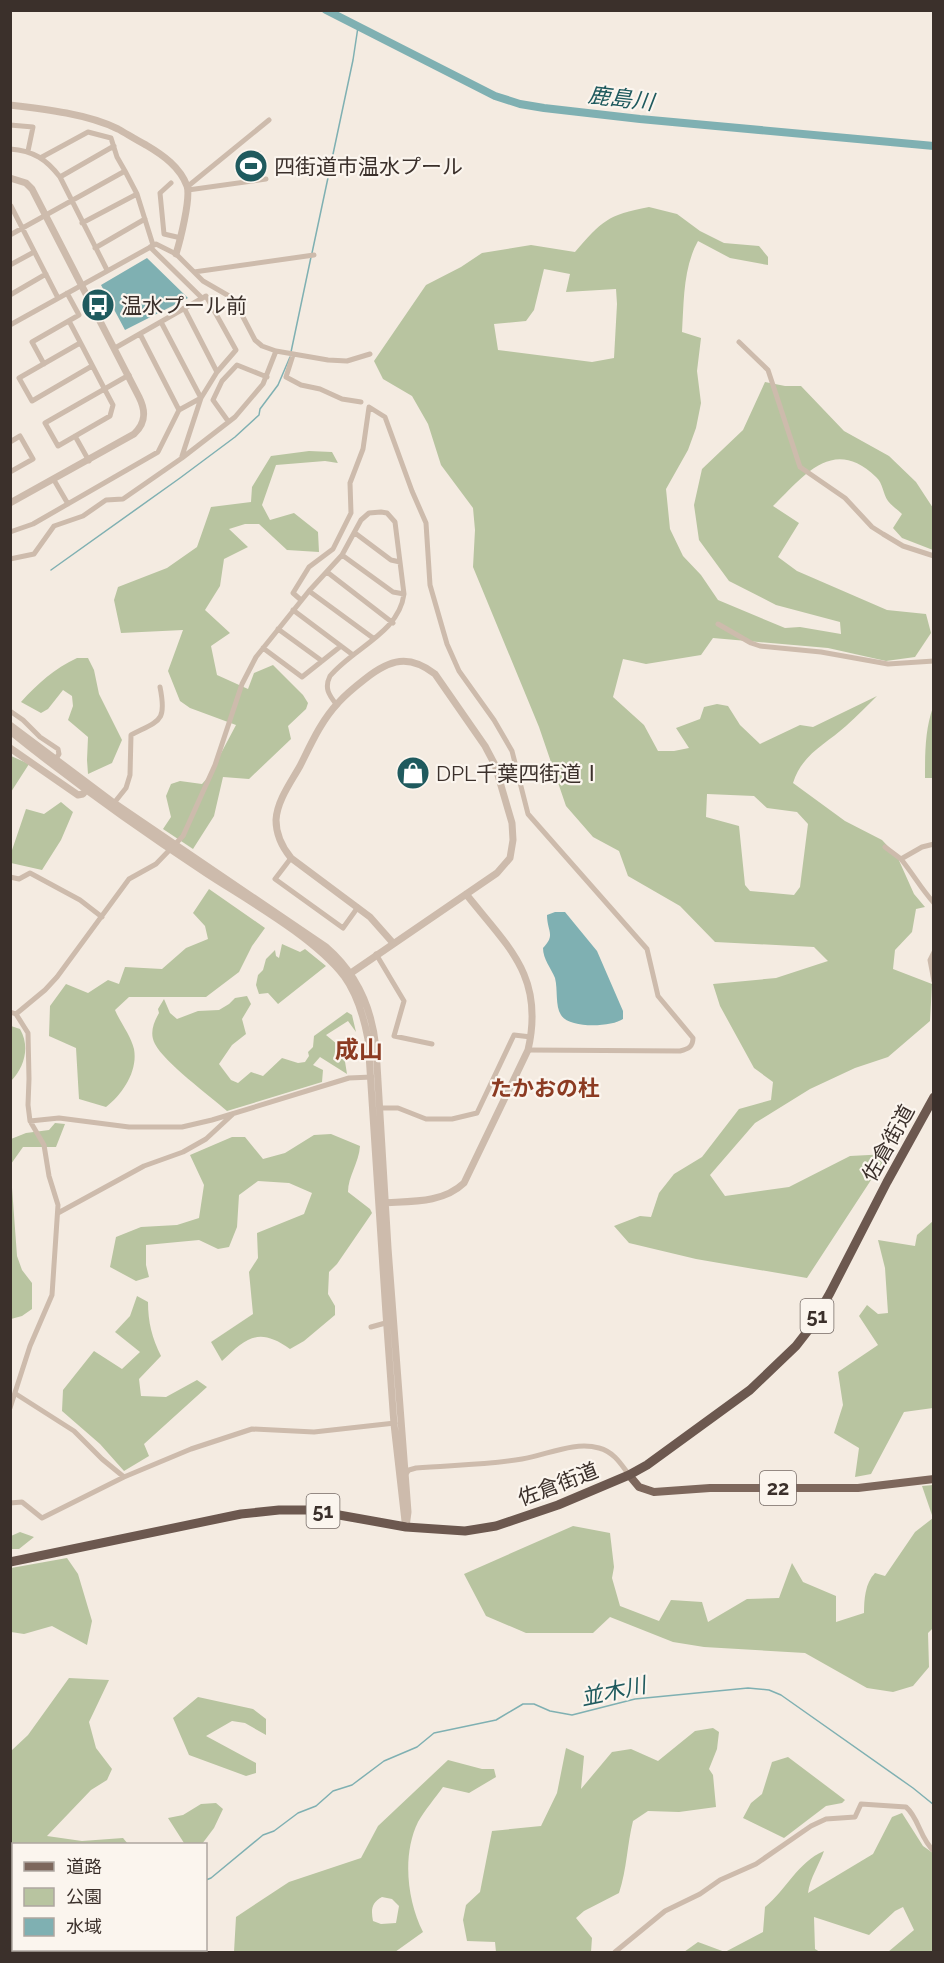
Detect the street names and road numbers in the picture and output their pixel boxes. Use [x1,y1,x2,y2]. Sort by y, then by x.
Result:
street label: 佐倉街道 [857,1100,919,1186]
road number: 51 [800,1299,834,1333]
street label: 佐倉街道 [514,1457,602,1511]
road number: 22 [760,1471,796,1505]
road number: 51 [306,1494,340,1528]

